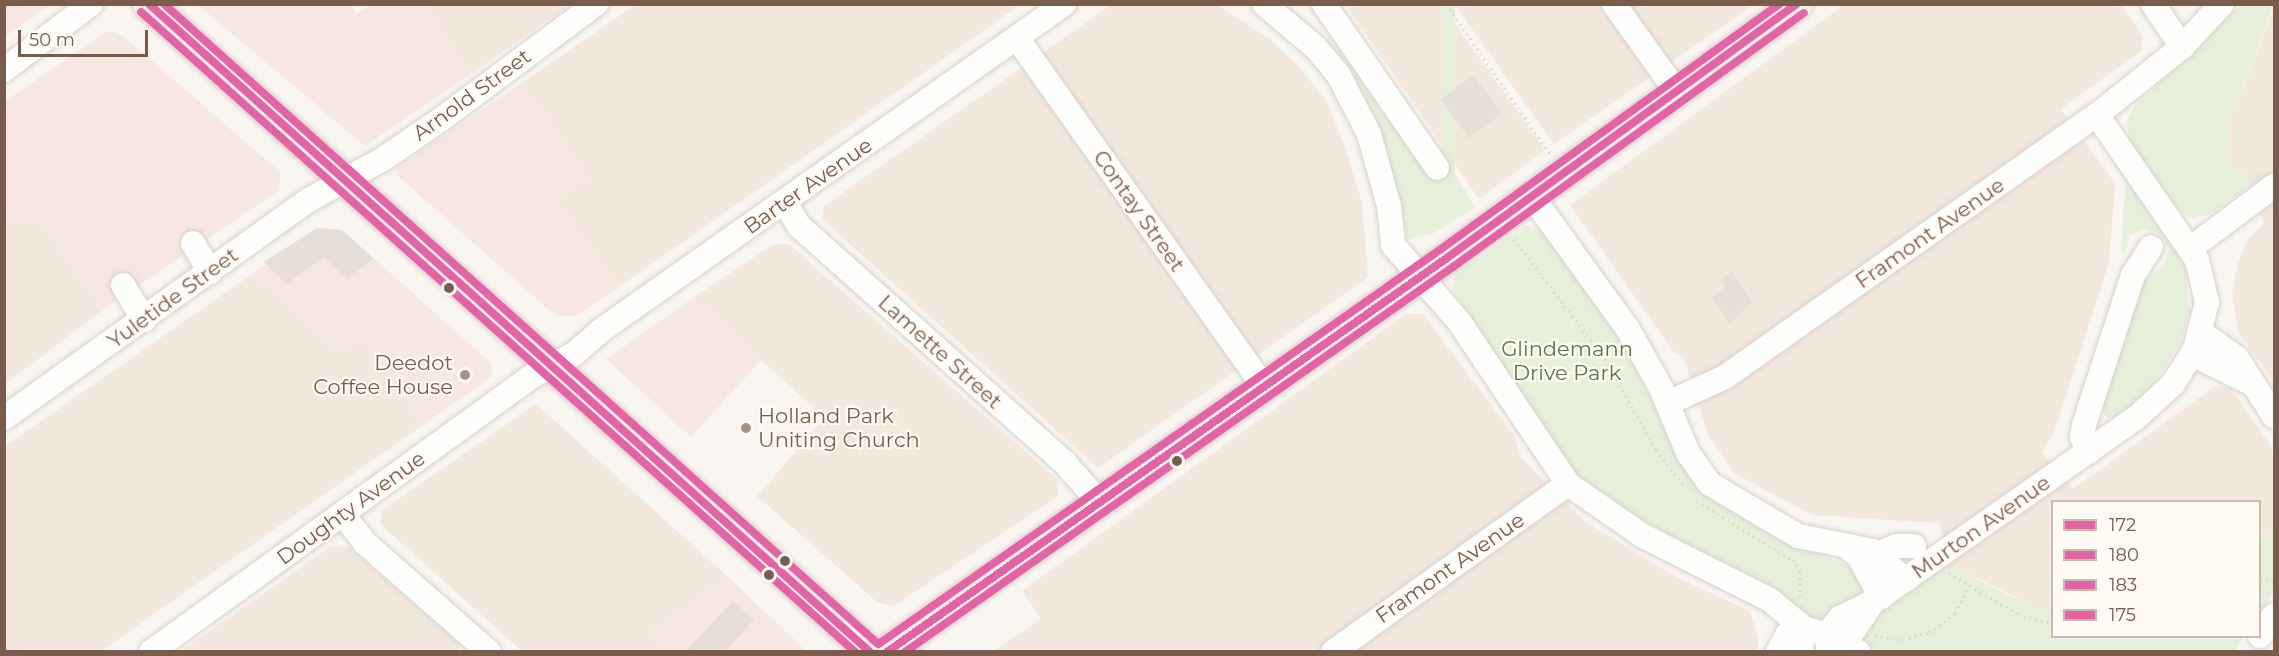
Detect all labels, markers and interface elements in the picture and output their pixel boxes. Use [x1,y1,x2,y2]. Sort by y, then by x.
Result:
scale bar [21,18,152,56]
text: 50 m [29,29,75,51]
street label: Arnold Street [408,44,536,146]
street label: Barter Avenue [739,132,877,240]
street label: Contay Street [1088,146,1190,276]
street label: Framont Avenue [1851,172,2009,294]
street label: Yuletide Street [103,242,243,354]
unlabelled marker [443,282,455,294]
street label: Lamette Street [873,290,1007,414]
park label: Glindemann Drive Park [1501,336,1633,386]
place label: Deedot Coffee House [313,350,453,400]
marker: Deedot Coffee House [458,368,472,382]
place label: Holland Park Uniting Church [758,403,920,453]
marker: Holland Park Uniting Church [739,421,753,435]
street label: Doughty Avenue [272,446,430,570]
unlabelled marker [1171,455,1183,467]
street label: Murton Avenue [1907,470,2055,584]
legend [2051,500,2261,638]
street label: Framont Avenue [1371,507,1529,629]
text: 172 [2109,514,2136,536]
text: 180 [2109,544,2139,566]
unlabelled marker [779,555,791,567]
unlabelled marker [763,569,775,581]
text: 183 [2109,574,2137,596]
text: 175 [2109,604,2136,626]

